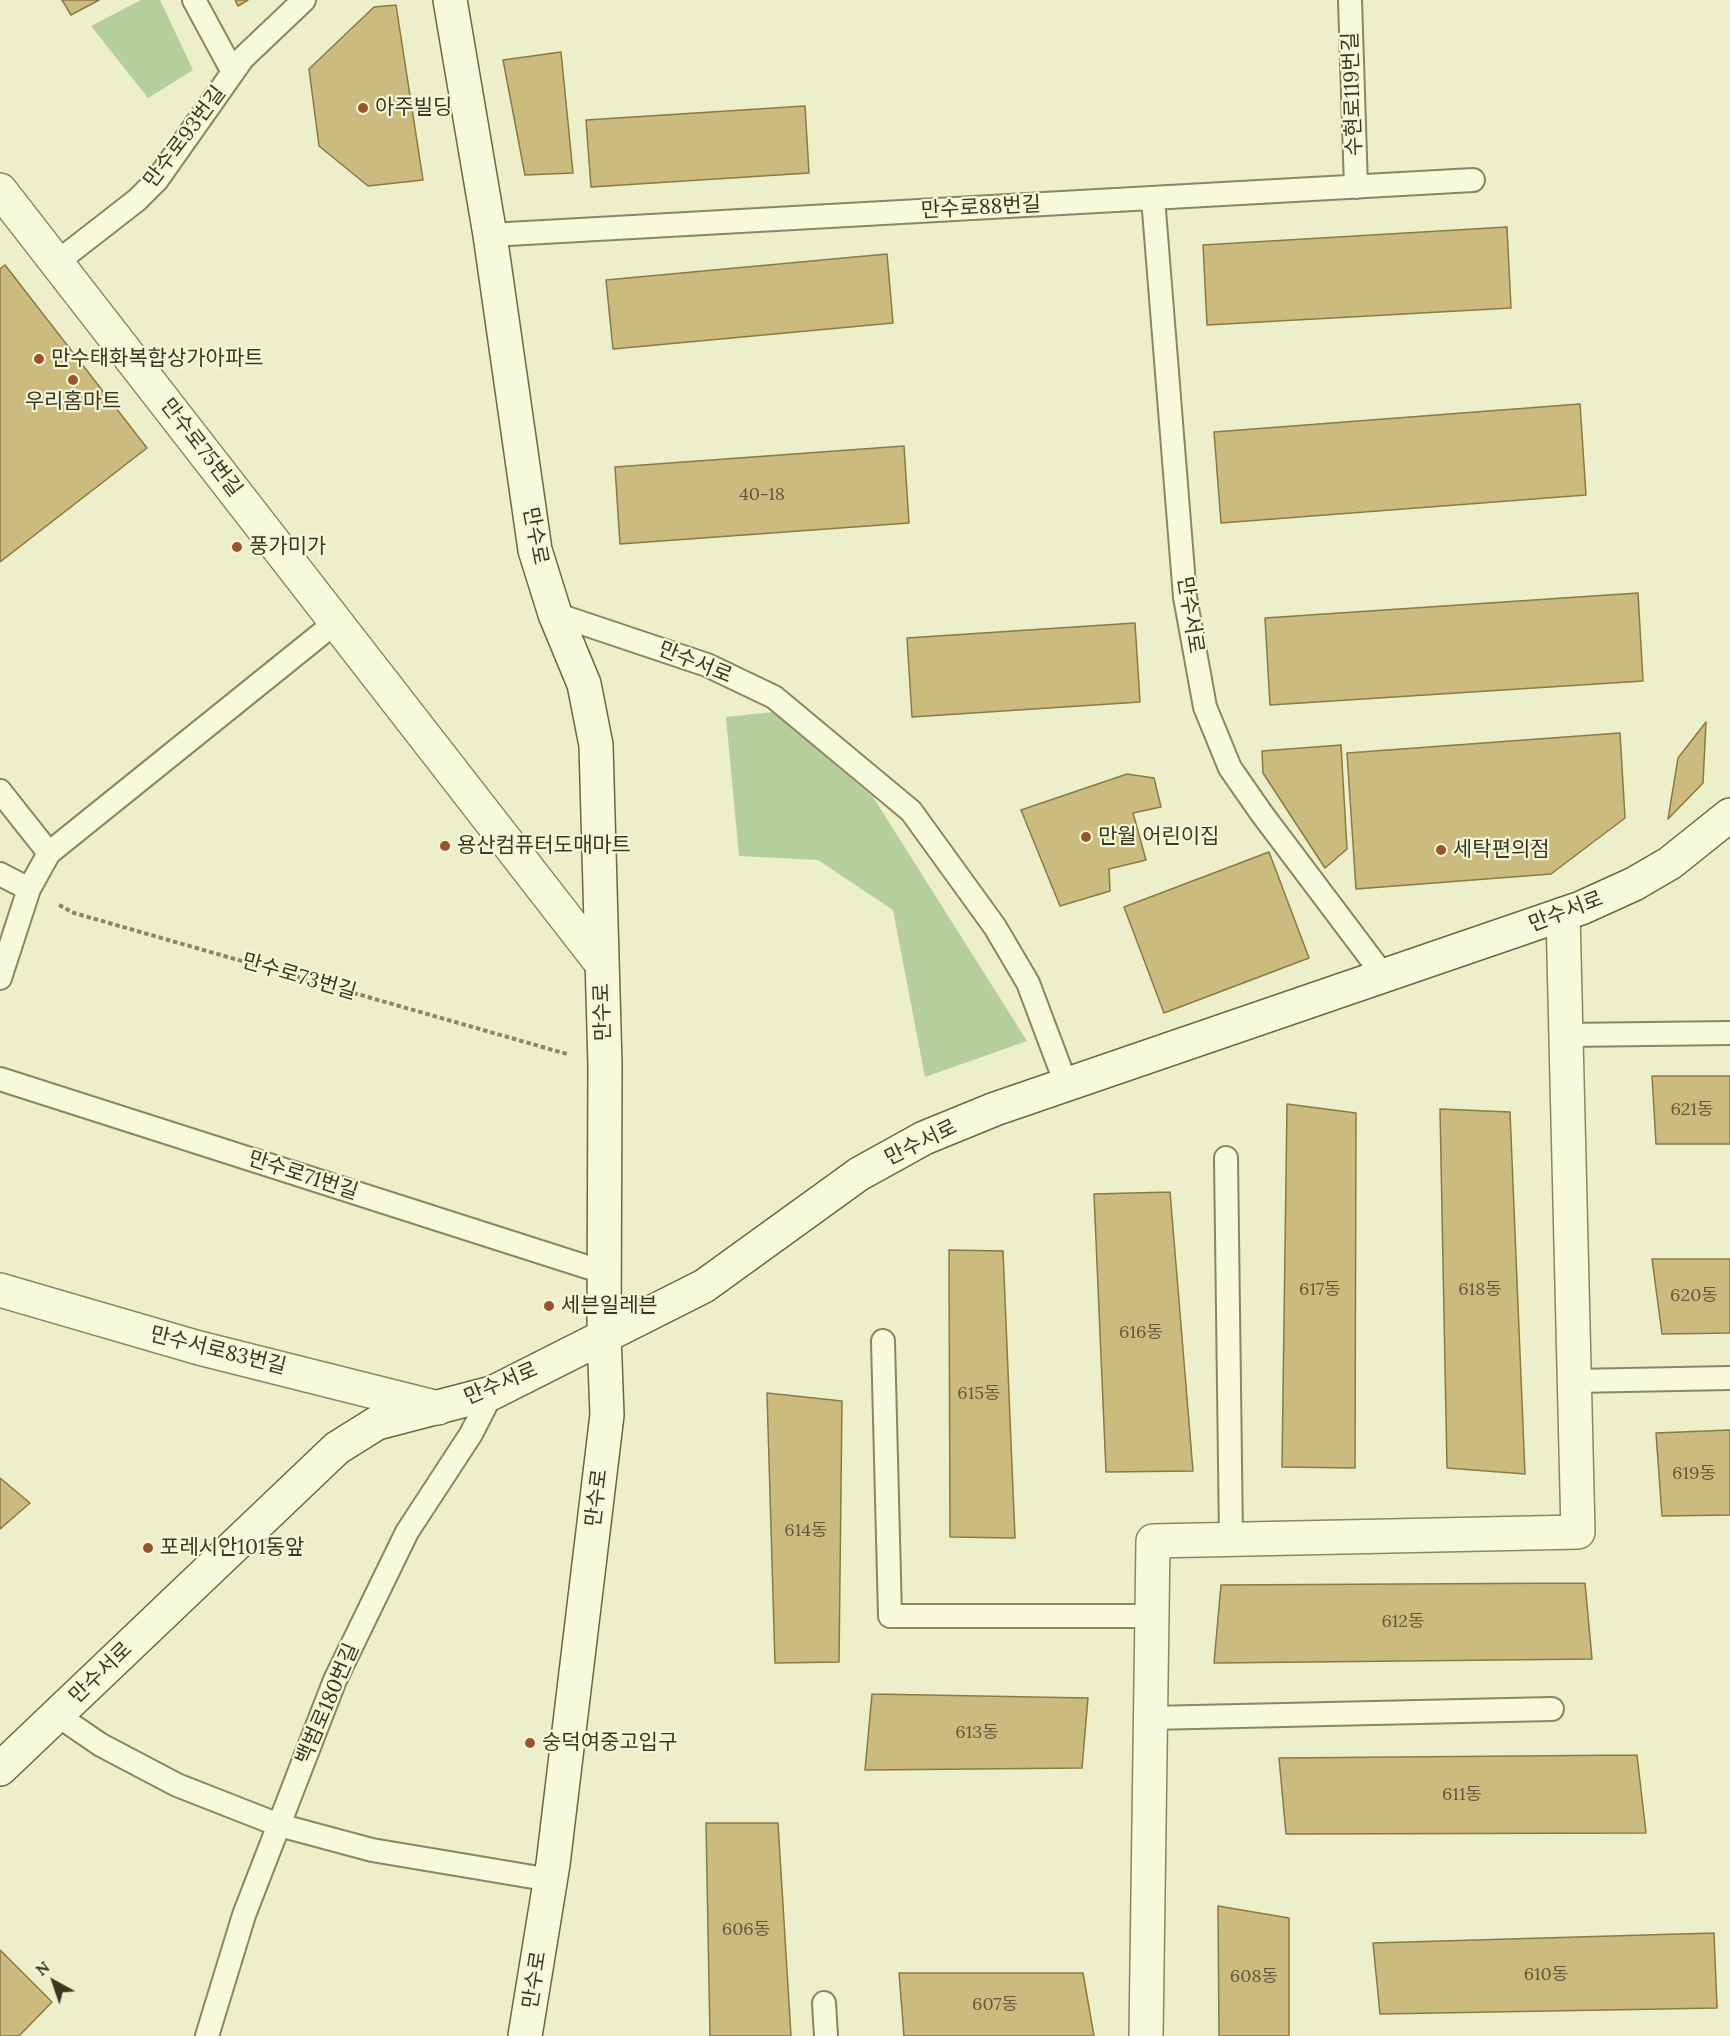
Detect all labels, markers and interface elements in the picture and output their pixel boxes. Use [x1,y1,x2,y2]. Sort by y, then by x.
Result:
street label: 수현로119번길 [1338,32,1368,156]
street label: 만수로93번길 [139,81,231,193]
place label: 아주빌딩 [375,95,452,121]
marker: 아주빌딩 [356,101,370,115]
street label: 만수로88번길 [920,192,1042,224]
place label: 만수태화복합상가아파트 [51,346,264,372]
marker: 만수태화복합상가아파트 [32,352,46,366]
marker: 우리홈마트 [66,373,80,387]
place label: 우리홈마트 [25,389,121,415]
street label: 만수로75번길 [155,394,247,502]
house number: 40-18 [739,484,785,506]
street label: 만수로 [517,505,553,567]
place label: 풍가미가 [249,534,326,560]
marker: 풍가미가 [230,540,244,554]
street label: 만수서로 [1172,575,1208,655]
street label: 만수서로 [654,637,736,689]
place label: 만월 어린이집 [1098,824,1219,850]
marker: 만월 어린이집 [1079,830,1093,844]
place label: 용산컴퓨터도매마트 [457,833,631,859]
place label: 세탁편의점 [1453,837,1550,863]
marker: 용산컴퓨터도매마트 [438,839,452,853]
marker: 세탁편의점 [1434,843,1448,857]
street label: 만수서로 [1525,886,1607,938]
street label: 만수로73번길 [239,949,359,1005]
street label: 만수로 [589,983,617,1041]
house number: 621동 [1670,1099,1714,1121]
street label: 만수서로 [881,1115,961,1171]
street label: 만수로71번길 [245,1146,361,1206]
house number: 617동 [1299,1279,1341,1301]
house number: 618동 [1458,1279,1502,1301]
house number: 620동 [1670,1285,1718,1307]
place label: 세븐일레븐 [561,1293,658,1319]
marker: 세븐일레븐 [542,1299,556,1313]
street label: 만수서로83번길 [147,1322,289,1380]
house number: 616동 [1119,1322,1163,1344]
street label: 만수서로 [461,1357,541,1411]
house number: 615동 [957,1383,1001,1405]
house number: 619동 [1672,1463,1716,1485]
street label: 만수로 [581,1468,613,1528]
house number: 614동 [784,1520,828,1542]
place label: 포레시안101동앞 [160,1535,304,1561]
marker: 포레시안101동앞 [141,1541,155,1555]
house number: 612동 [1381,1611,1425,1633]
street label: 만수서로 [64,1637,138,1709]
street label: 백범로180번길 [291,1640,365,1768]
house number: 613동 [955,1722,999,1744]
place label: 숭덕여중고입구 [542,1730,677,1756]
marker: 숭덕여중고입구 [523,1736,537,1750]
house number: 611동 [1442,1784,1482,1806]
house number: 606동 [722,1919,770,1941]
street label: 만수로 [518,1949,552,2011]
north arrow [24,1952,84,2012]
text: N [31,1957,54,1980]
house number: 610동 [1524,1964,1568,1986]
house number: 608동 [1230,1966,1278,1988]
house number: 607동 [972,1994,1018,2016]

